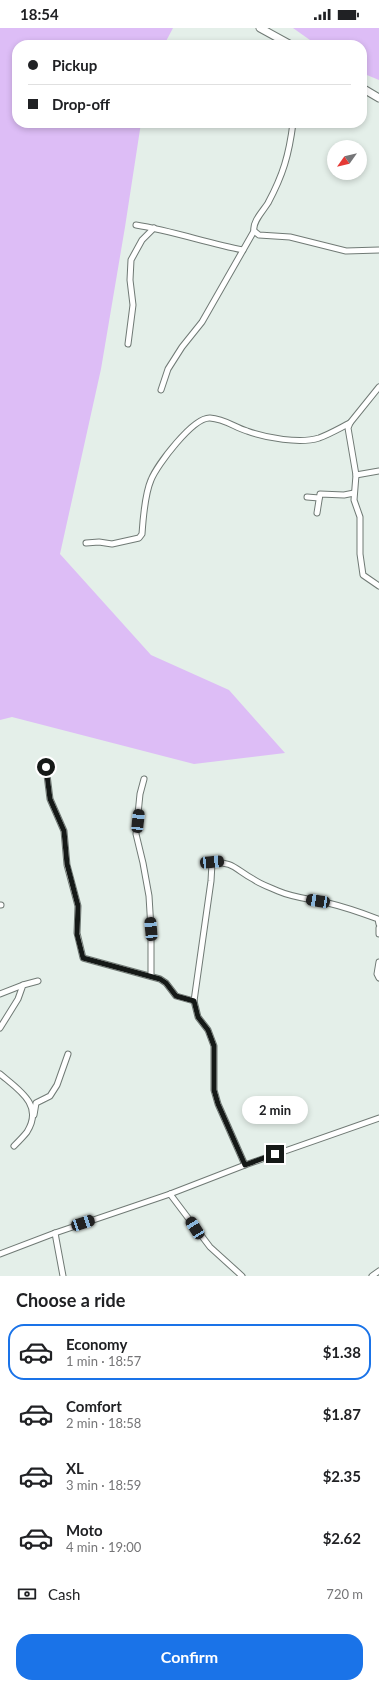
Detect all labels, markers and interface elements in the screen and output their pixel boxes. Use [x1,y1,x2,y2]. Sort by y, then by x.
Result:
text: 18:54 [20,5,59,23]
text: Pickup [52,56,97,74]
text: Drop-off [52,95,110,113]
north arrow [327,140,367,180]
map controls [327,140,367,180]
route start [37,758,55,776]
car [131,808,145,834]
car [200,855,224,869]
car [305,893,331,909]
car [144,917,158,941]
callout: 2 min [242,1096,308,1124]
text: 2 min [259,1102,291,1118]
route end [266,1145,284,1163]
car [70,1214,96,1232]
car [184,1215,206,1241]
text: Choose a ride [16,1289,125,1311]
icon: car [18,1334,54,1370]
text: Economy [66,1335,127,1353]
text: $1.38 [323,1343,361,1361]
text: 1 min · 18:57 [66,1353,141,1369]
icon: car [18,1396,54,1432]
text: Comfort [66,1397,122,1415]
text: $1.87 [323,1405,361,1423]
text: 2 min · 18:58 [66,1415,141,1431]
icon: car [18,1458,54,1494]
text: XL [66,1459,84,1477]
text: $2.35 [323,1467,361,1485]
text: 3 min · 18:59 [66,1477,141,1493]
icon: car [18,1520,54,1556]
text: Moto [66,1521,103,1539]
text: $2.62 [323,1529,361,1547]
text: 4 min · 19:00 [66,1539,141,1555]
icon: cash [16,1583,38,1605]
text: Cash [48,1585,80,1603]
text: 720 m [326,1586,363,1602]
button: Confirm [16,1634,363,1680]

